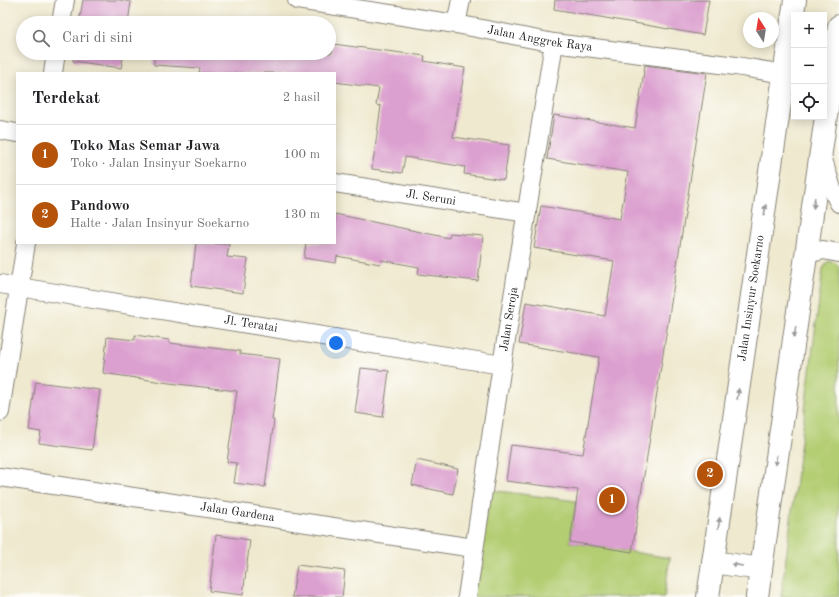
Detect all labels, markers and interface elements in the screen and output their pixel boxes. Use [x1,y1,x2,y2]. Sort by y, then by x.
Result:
north arrow [743,12,779,48]
map controls [791,12,827,120]
button: + [791,12,827,48]
search box [16,16,336,60]
street label: Jalan Anggrek Raya [486,24,593,54]
icon: search [30,27,52,49]
text: Cari di sini [62,31,133,46]
button: − [791,48,827,84]
button: locate [791,84,827,120]
text: Terdekat [32,90,100,107]
text: 2 hasil [283,91,320,104]
text: Toko Mas Semar Jawa [70,139,220,154]
text: 1 [41,148,49,161]
text: 100 m [283,148,320,161]
text: Toko · Jalan Insinyur Soekarno [70,157,247,170]
street label: Jl. Seruni [405,188,457,208]
one-way arrow [811,197,817,209]
text: Pandowo [70,199,130,214]
one-way arrow [762,204,768,216]
text: 2 [41,208,49,221]
text: 130 m [283,208,320,221]
text: Halte · Jalan Insinyur Soekarno [70,217,249,230]
street label: Jalan Insinyur Soekarno [736,234,767,362]
street label: Jalan Seroja [498,286,521,352]
street label: Jl. Teratai [223,314,278,335]
one-way arrow [792,325,798,338]
your location [326,333,346,353]
one-way arrow [735,388,741,400]
one-way arrow [773,454,779,466]
pin: 2 [697,459,723,489]
pin: 1 [599,485,625,515]
street label: Jalan Gardena [199,501,275,524]
one-way arrow [716,517,722,529]
one-way arrow [731,562,743,568]

